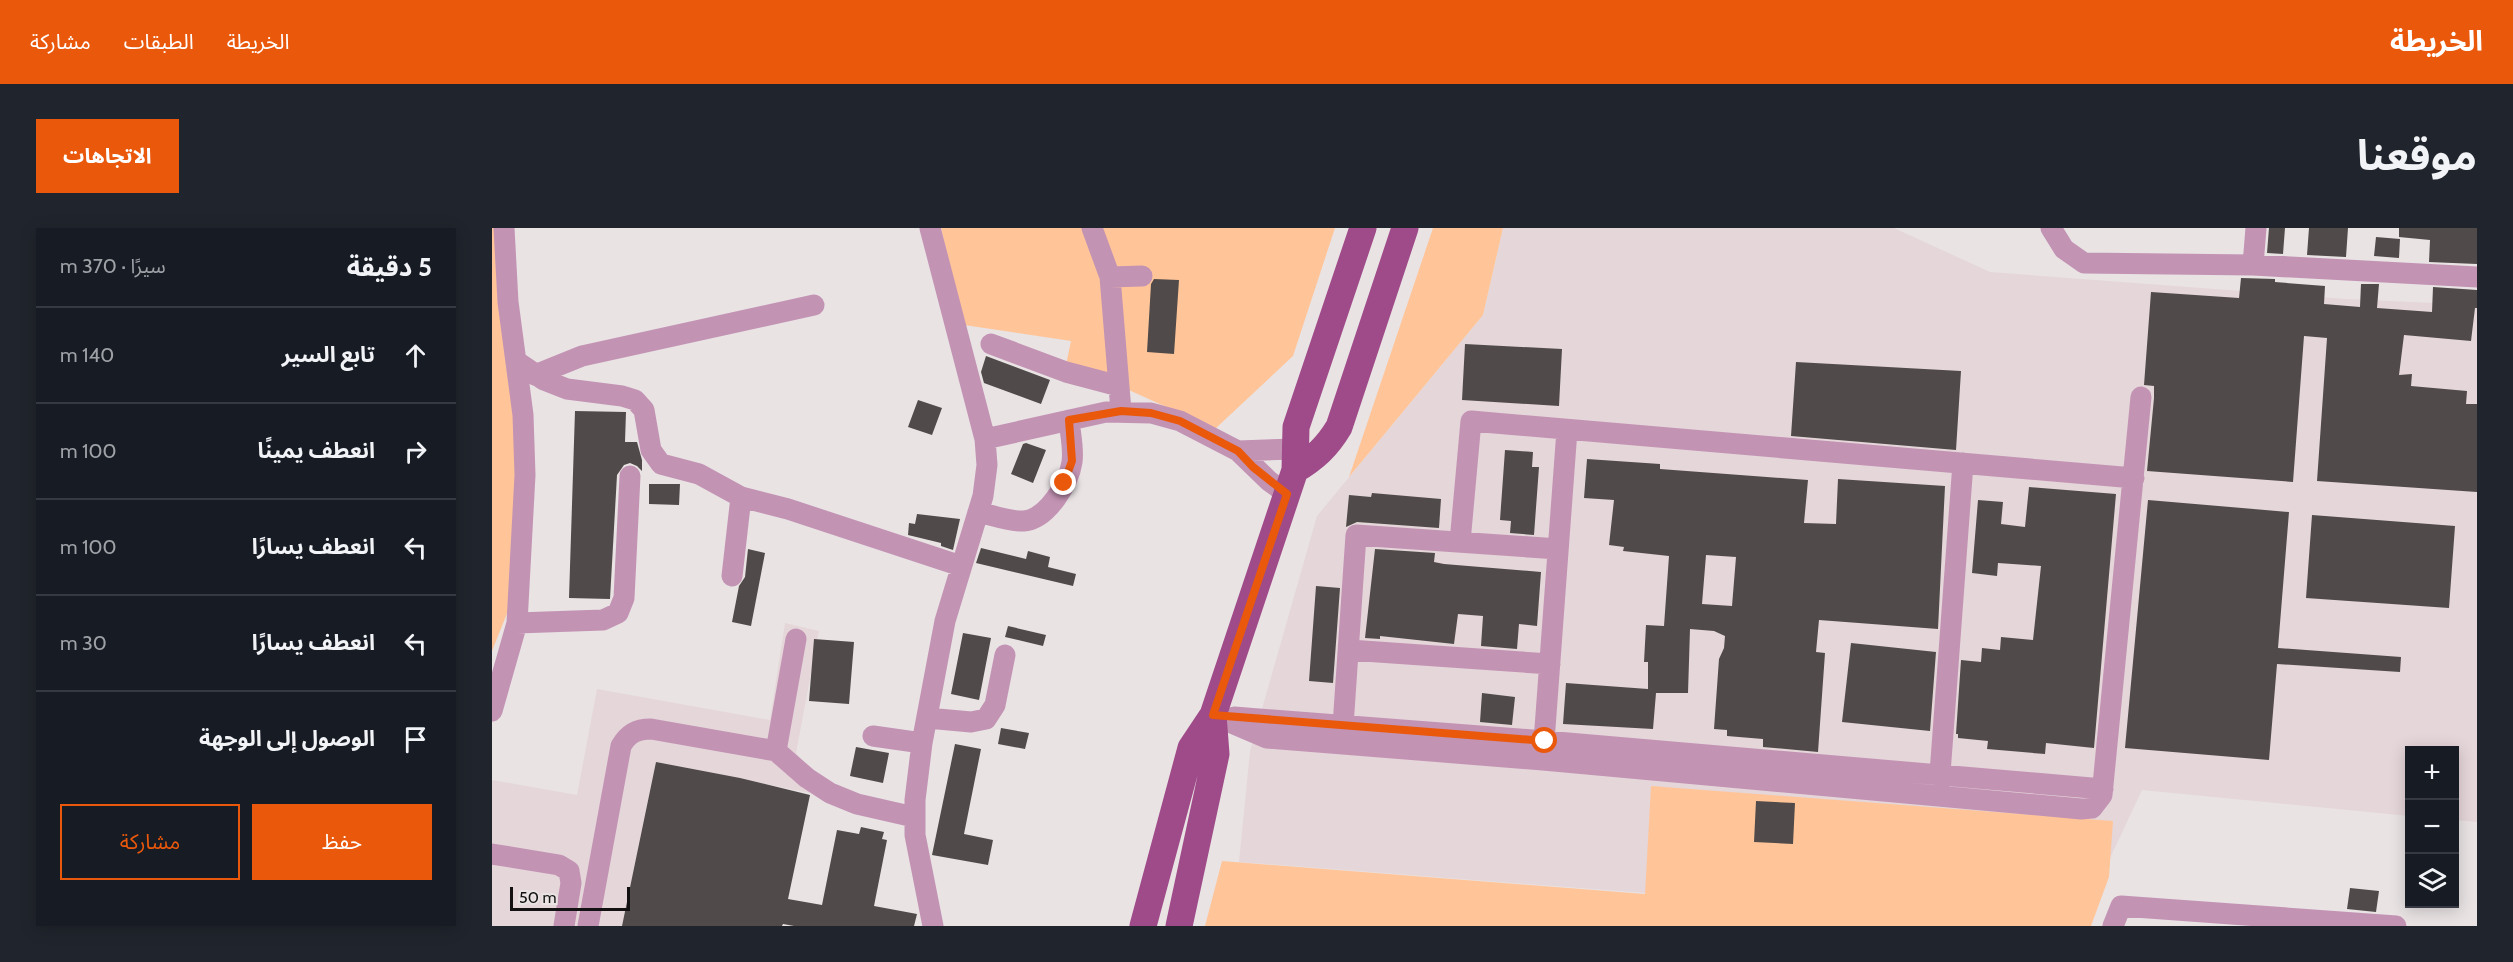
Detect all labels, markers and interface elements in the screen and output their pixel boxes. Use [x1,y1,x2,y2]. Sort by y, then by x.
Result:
text: الخريطة [2390,24,2483,58]
text: مشاركة [30,29,91,54]
text: الطبقات [124,29,194,54]
text: الخريطة [227,29,290,54]
button: الاتجاهات [36,119,179,193]
text: موقعنا [2357,129,2477,181]
text: 5 دقيقة [347,251,432,283]
text: سيرًا · 370 m [60,254,166,278]
icon: ahead [399,339,432,372]
text: تابع السير [282,341,375,368]
text: 140 m [60,343,114,367]
icon: right [399,435,432,468]
text: انعطف يمينًا [258,437,375,464]
text: 100 m [60,439,117,463]
route end [1050,469,1076,495]
icon: left [399,531,432,564]
text: انعطف يسارًا [252,533,375,560]
text: 100 m [60,535,117,559]
icon: left [399,627,432,660]
text: انعطف يسارًا [252,629,375,656]
text: 30 m [60,631,107,655]
icon: arrive [399,723,432,756]
text: الوصول إلى الوجهة [199,725,375,752]
route start [1531,727,1557,753]
map controls [2405,746,2459,908]
button: + [2405,746,2459,800]
button: − [2405,800,2459,854]
button: مشاركة [60,804,240,880]
button: حفظ [252,804,432,880]
button: layers [2405,854,2459,908]
scale bar [510,884,630,912]
text: 50 m [519,888,556,907]

